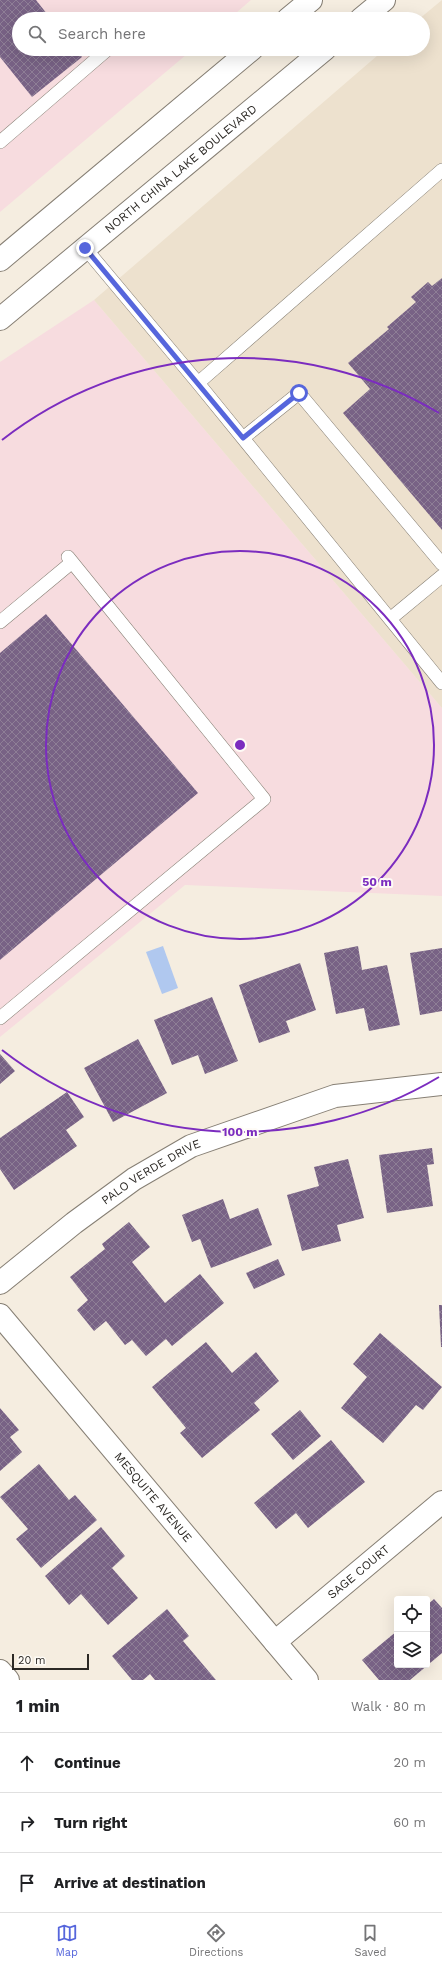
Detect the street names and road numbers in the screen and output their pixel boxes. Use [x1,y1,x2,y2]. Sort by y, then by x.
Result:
street label: NORTH CHINA LAKE BOULEVARD [102,102,260,236]
street label: PALO VERDE DRIVE [99,1136,202,1207]
street label: MESQUITE AVENUE [112,1449,195,1545]
street label: SAGE COURT [325,1542,392,1602]

